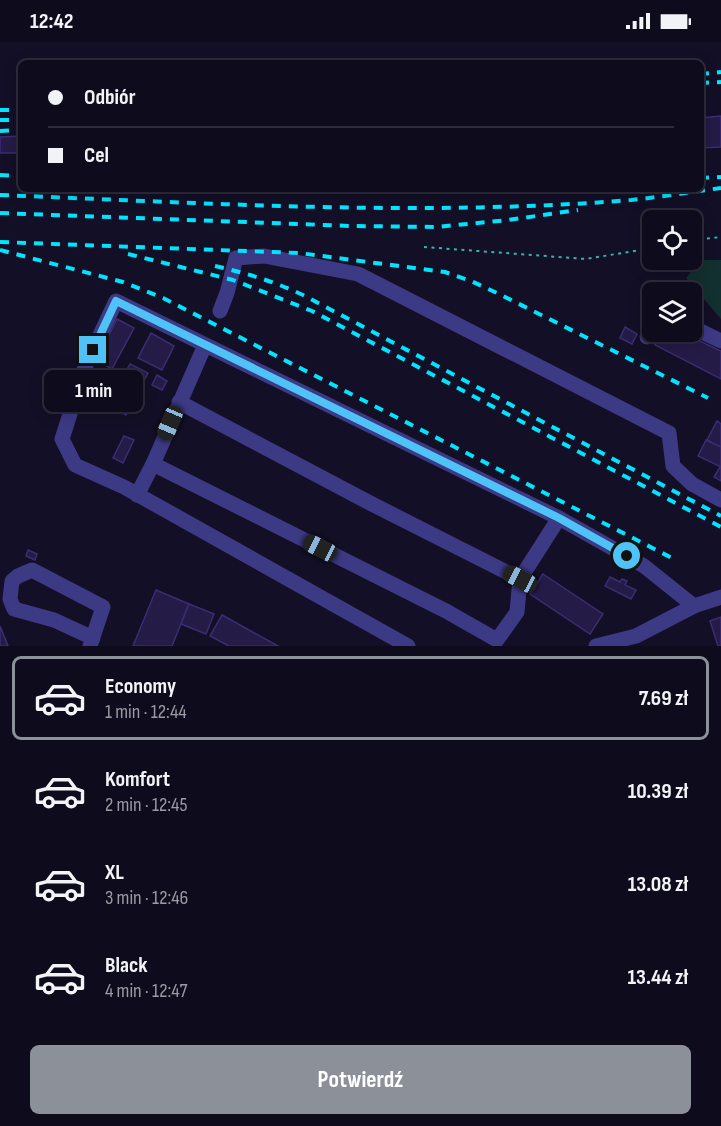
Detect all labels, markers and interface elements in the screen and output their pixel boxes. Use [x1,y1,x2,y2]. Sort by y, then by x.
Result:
text: 12:42 [30,8,73,35]
text: Odbiór [84,84,135,111]
text: Cel [84,142,109,169]
map controls [642,210,702,342]
button: locate [642,210,702,270]
button: layers [642,282,702,342]
route end [79,336,106,363]
callout: 1 min [44,371,142,413]
text: 1 min [75,379,112,403]
car [155,403,185,443]
car [300,532,340,564]
route start [613,542,640,569]
car [500,563,540,595]
icon: car [33,671,87,725]
text: Economy [105,673,176,700]
text: 7.69 zł [639,685,688,712]
text: 1 min · 12:44 [105,700,187,724]
icon: car [33,764,87,818]
text: Komfort [105,766,170,793]
text: 10.39 zł [628,778,688,805]
text: 2 min · 12:45 [105,793,188,817]
icon: car [33,857,87,911]
text: XL [105,859,124,886]
text: 13.08 zł [628,871,688,898]
text: 3 min · 12:46 [105,886,188,910]
icon: car [33,950,87,1004]
text: Black [105,952,147,979]
text: 13.44 zł [627,964,688,991]
text: 4 min · 12:47 [105,979,187,1003]
button: Potwierdź [30,1045,691,1114]

